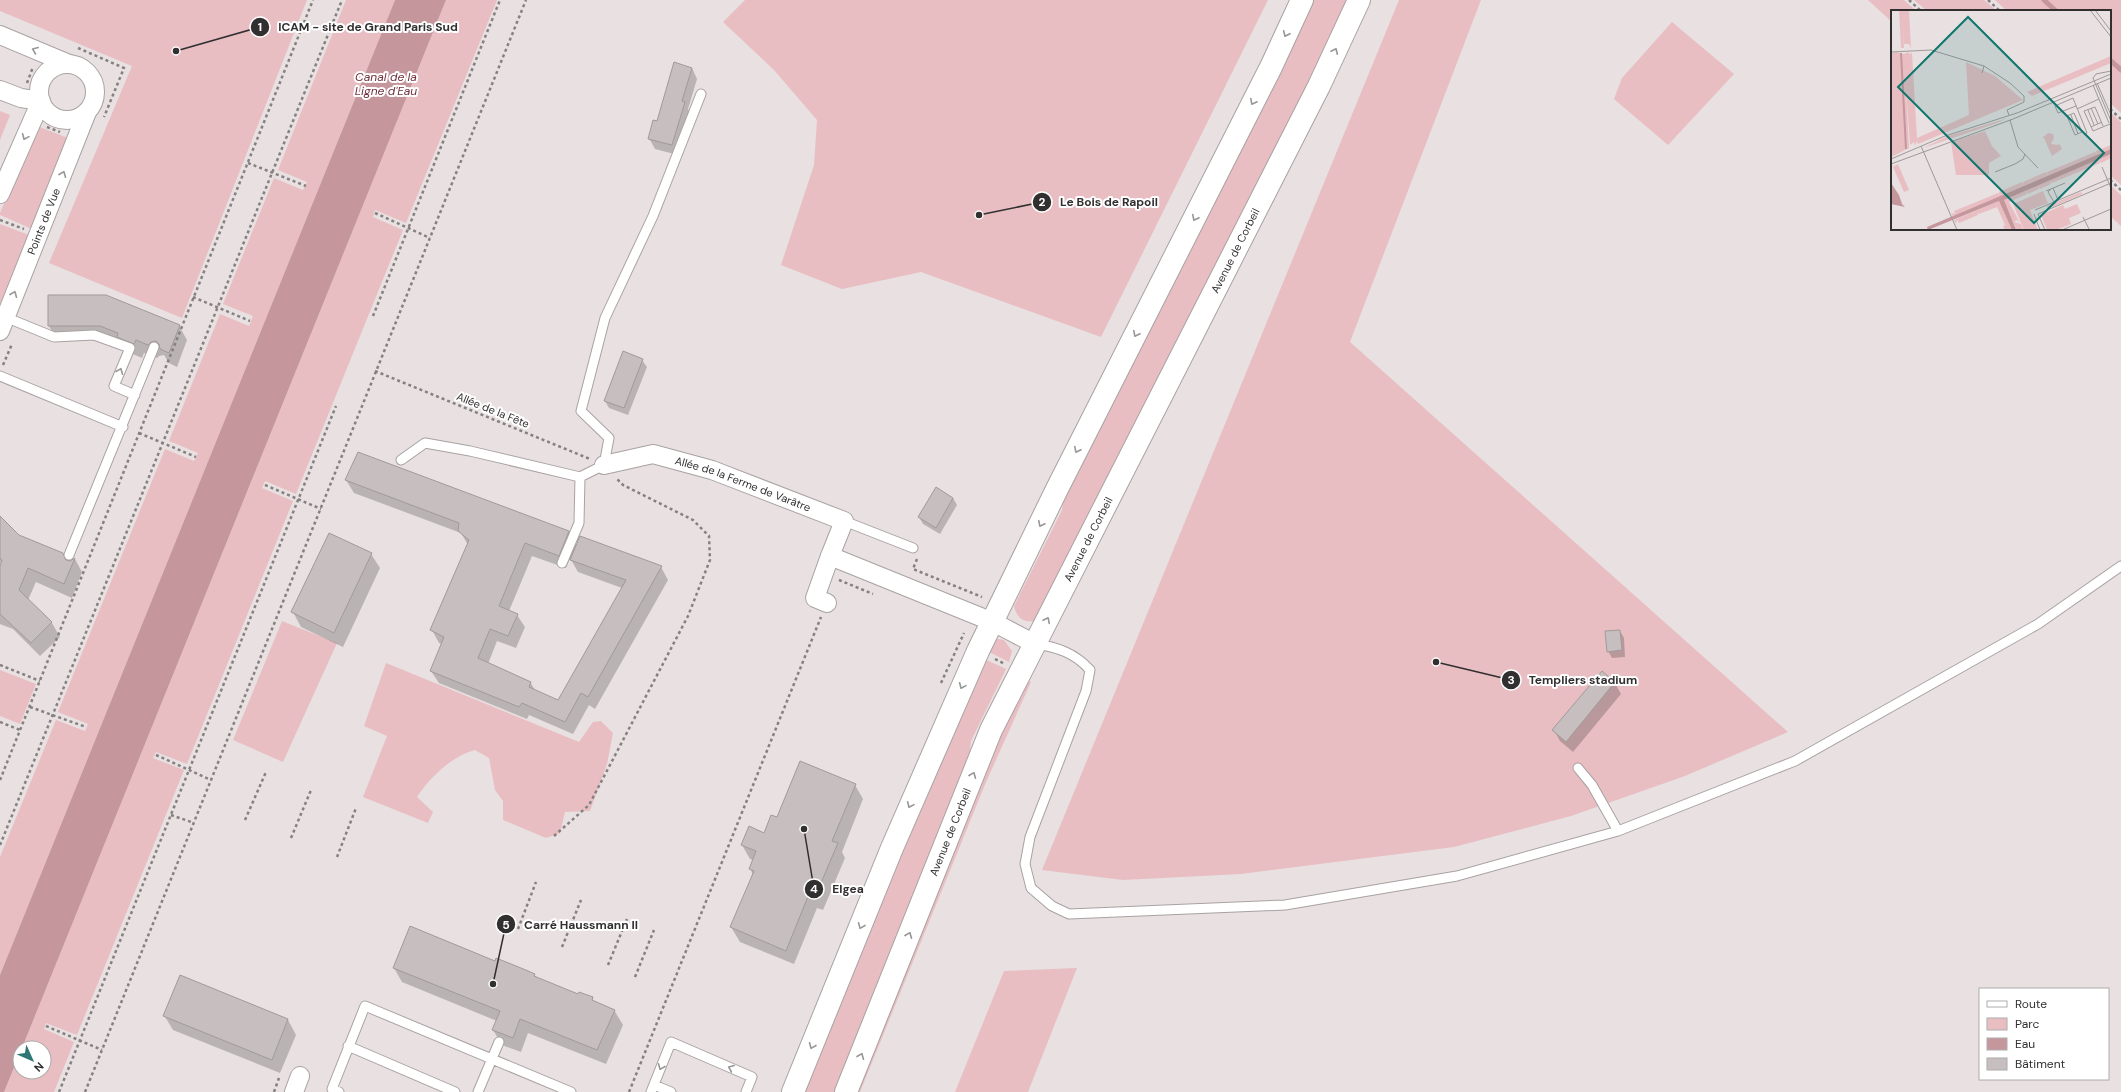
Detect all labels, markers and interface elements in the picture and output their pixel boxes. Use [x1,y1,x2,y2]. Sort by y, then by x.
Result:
inset map [1891,10,2111,230]
callout: ICAM - site de Grand Paris Sud [250,15,466,39]
text: 1 [258,19,262,35]
text: ICAM - site de Grand Paris Sud [278,19,458,35]
one-way arrow [1283,29,1291,37]
one-way arrow [31,46,38,54]
one-way arrow [1330,48,1338,56]
water label: Canal de la Ligne d'Eau [355,69,417,99]
one-way arrow [1250,98,1258,105]
one-way arrow [22,133,30,140]
one-way arrow [58,170,66,177]
street label: Points de Vue [24,186,63,257]
callout: Le Bois de Rapoil [1032,190,1166,214]
text: 2 [1039,194,1046,210]
text: Le Bois de Rapoil [1060,194,1158,210]
street label: Avenue de Corbeil [1208,206,1263,295]
one-way arrow [1192,214,1199,221]
one-way arrow [10,291,18,298]
one-way arrow [1133,330,1141,337]
one-way arrow [116,368,124,375]
street label: Allée de la Fête [455,389,531,431]
one-way arrow [1074,446,1082,453]
street label: Allée de la Ferme de Varâtre [673,453,813,514]
street label: Avenue de Corbeil [1061,495,1116,584]
one-way arrow [1038,519,1046,527]
one-way arrow [1042,617,1050,624]
callout: Templiers stadium [1501,668,1645,692]
text: 3 [1507,672,1515,688]
text: Templiers stadium [1529,672,1637,688]
one-way arrow [959,683,967,690]
one-way arrow [969,772,977,779]
street label: Avenue de Corbeil [926,786,974,878]
one-way arrow [907,802,915,809]
callout: Elgea [804,877,872,901]
text: 4 [810,881,818,897]
text: Elgea [832,881,864,897]
callout: Carré Haussmann II [496,912,646,936]
text: 5 [502,917,510,933]
text: Carré Haussmann II [524,917,638,933]
one-way arrow [857,922,865,929]
one-way arrow [905,932,913,939]
legend [1979,988,2109,1080]
text: Route [2015,996,2047,1012]
text: Parc [2015,1016,2039,1032]
text: Eau [2015,1036,2035,1052]
north arrow [12,1040,52,1080]
one-way arrow [809,1042,817,1050]
one-way arrow [856,1052,864,1060]
text: Bâtiment [2015,1056,2066,1072]
text: N [31,1059,47,1075]
one-way arrow [657,1063,665,1070]
one-way arrow [728,1065,736,1073]

